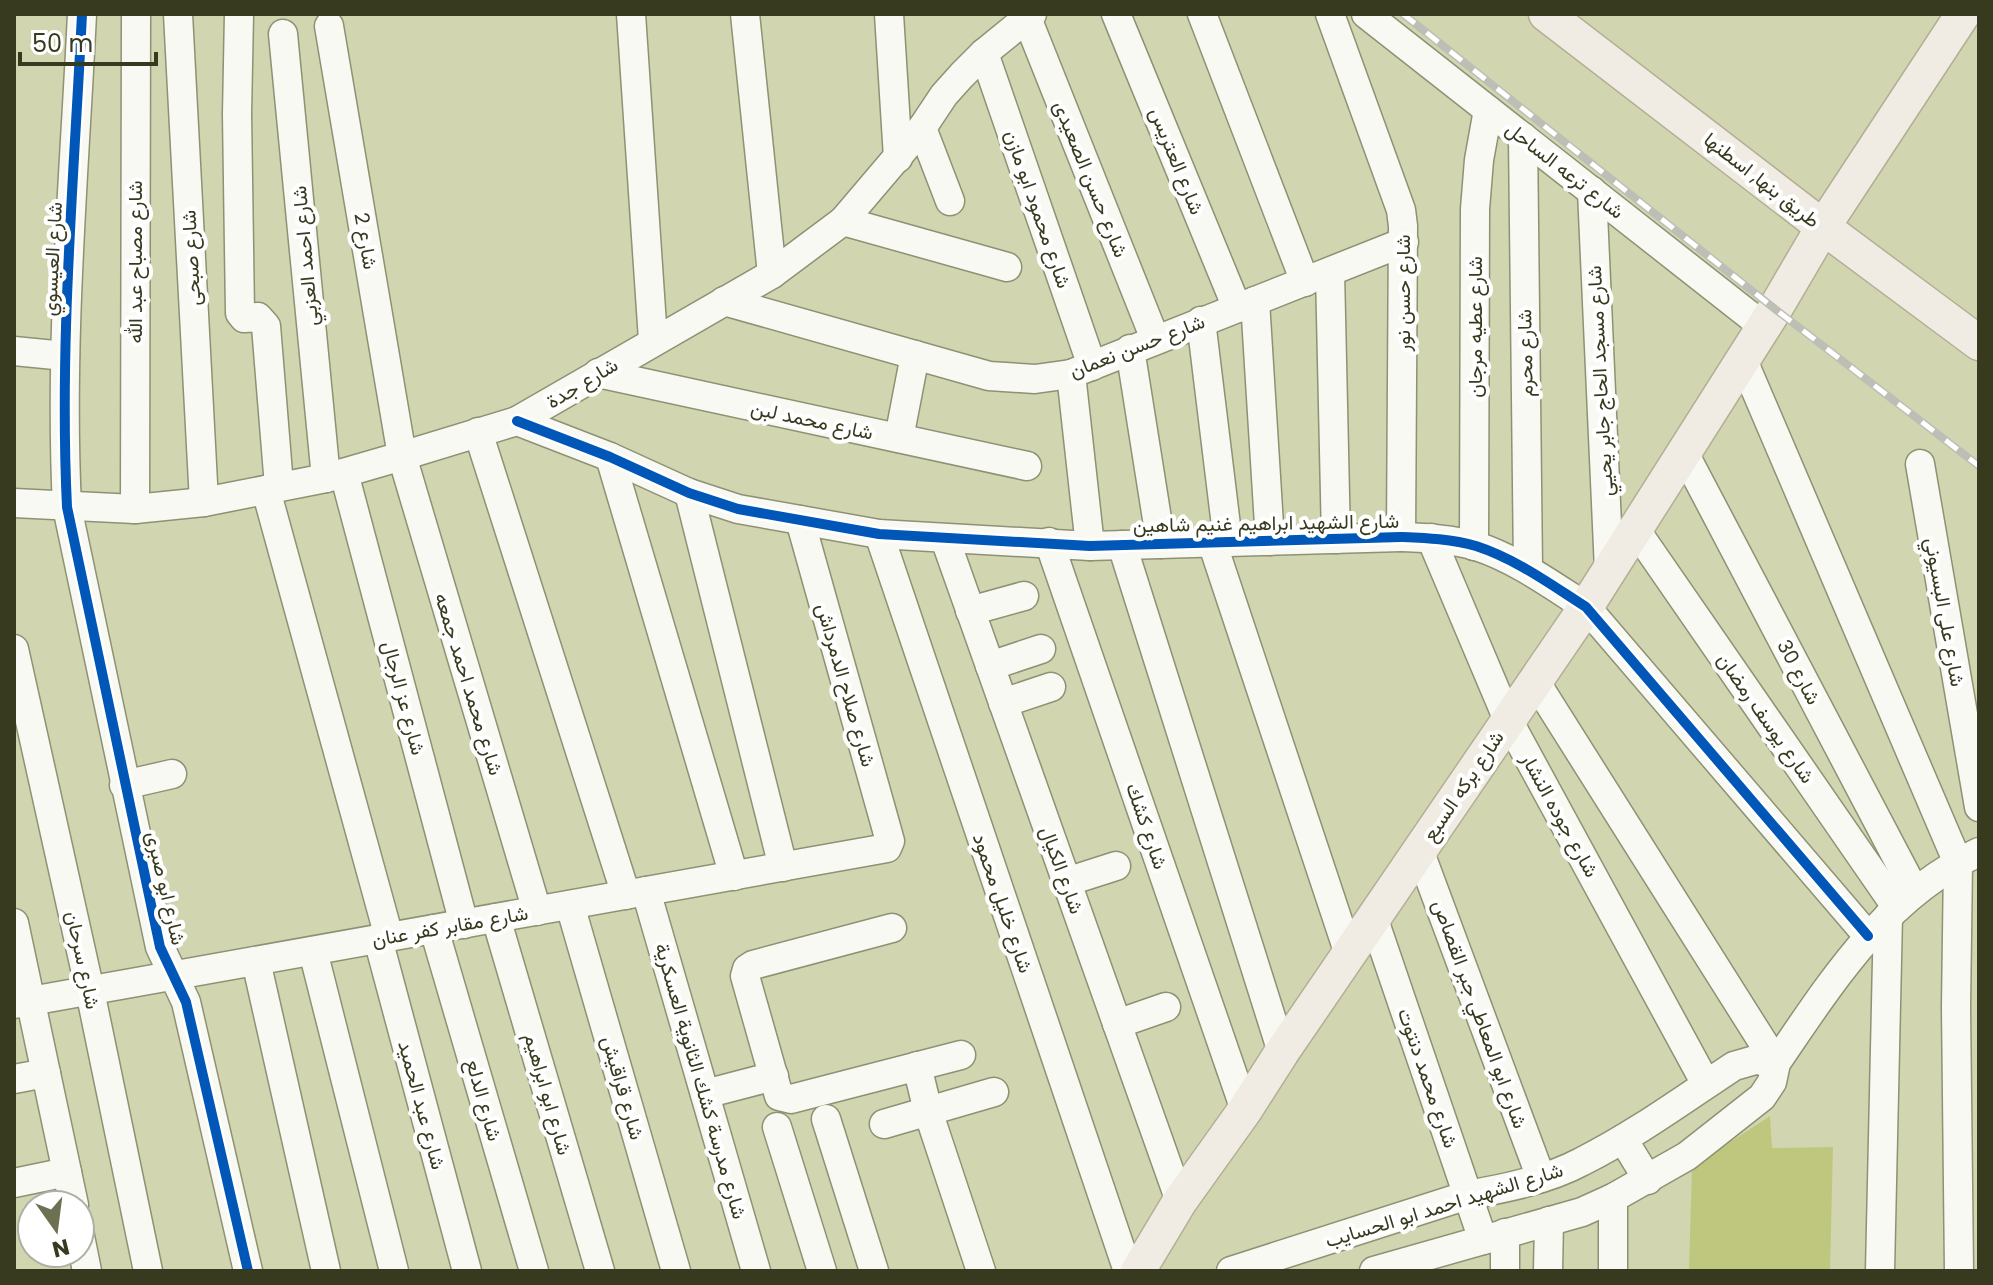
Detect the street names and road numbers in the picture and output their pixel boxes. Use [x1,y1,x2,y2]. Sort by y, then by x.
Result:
street label: شارع حسن الصعيدى [1047,96,1135,262]
street label: شارع العتريس [1143,103,1211,219]
street label: شارع ترعه الساحل [1500,115,1630,225]
street label: شارع محمود ابو مازن [998,126,1078,292]
street label: طريق بنها, اسطنها [1698,126,1826,234]
street label: شارع مصباح عبد الله [121,181,149,343]
street label: شارع احمد العزبي [285,184,328,327]
street label: شارع العيسوي [35,201,72,317]
street label: شارع صبحى [175,209,207,307]
street label: شارع 2 [347,210,385,272]
street label: شارع حسن نور [1389,234,1417,353]
street label: شارع عطيه مرجان [1461,256,1489,398]
street label: شارع مسجد الحاج جابر يحيي [1580,265,1623,497]
street label: شارع حسن نعمان [1065,307,1209,385]
street label: شارع محرم [1510,309,1540,397]
street label: شارع جدة [541,351,623,415]
street label: شارع محمد لبن [748,393,876,447]
street label: شارع الشهيد ابراهيم غنيم شاهين [1133,507,1399,539]
street label: شارع على البسيوني [1915,535,1972,689]
street label: شارع محمد احمد جمعه [428,589,510,779]
street label: شارع صلاح الدمرداش [809,600,883,770]
street label: شارع 30 [1770,635,1828,709]
street label: شارع عز الرجال [375,638,433,758]
street label: شارع يوسف رمضان [1711,647,1821,789]
street label: شارع بركه السبع [1416,725,1510,847]
street label: شارع جوده النشار [1514,747,1606,882]
street label: شارع كشك [1119,779,1175,873]
street label: شارع الكيال [1033,822,1091,918]
street label: شارع ابو صبرى [139,828,193,948]
street label: شارع خليل محمود [966,829,1040,977]
street label: شارع ابو المعاطي جبر القصاص [1423,896,1534,1133]
street label: شارع مقابر كفر عنان [370,898,530,954]
street label: شارع سرحان [59,908,107,1012]
street label: شارع مدرسة كشك الثانوية العسكرية [648,940,754,1222]
street label: شارع محمد دنتوت [1391,1004,1465,1152]
street label: شارع ابو ابراهيم [517,1030,579,1158]
street label: شارع قراقيش [595,1033,651,1143]
street label: شارع عبد الحميد [391,1037,453,1173]
street label: شارع الدلع [459,1056,509,1144]
street label: شارع الشهيد احمد ابو الحسايب [1322,1155,1566,1255]

